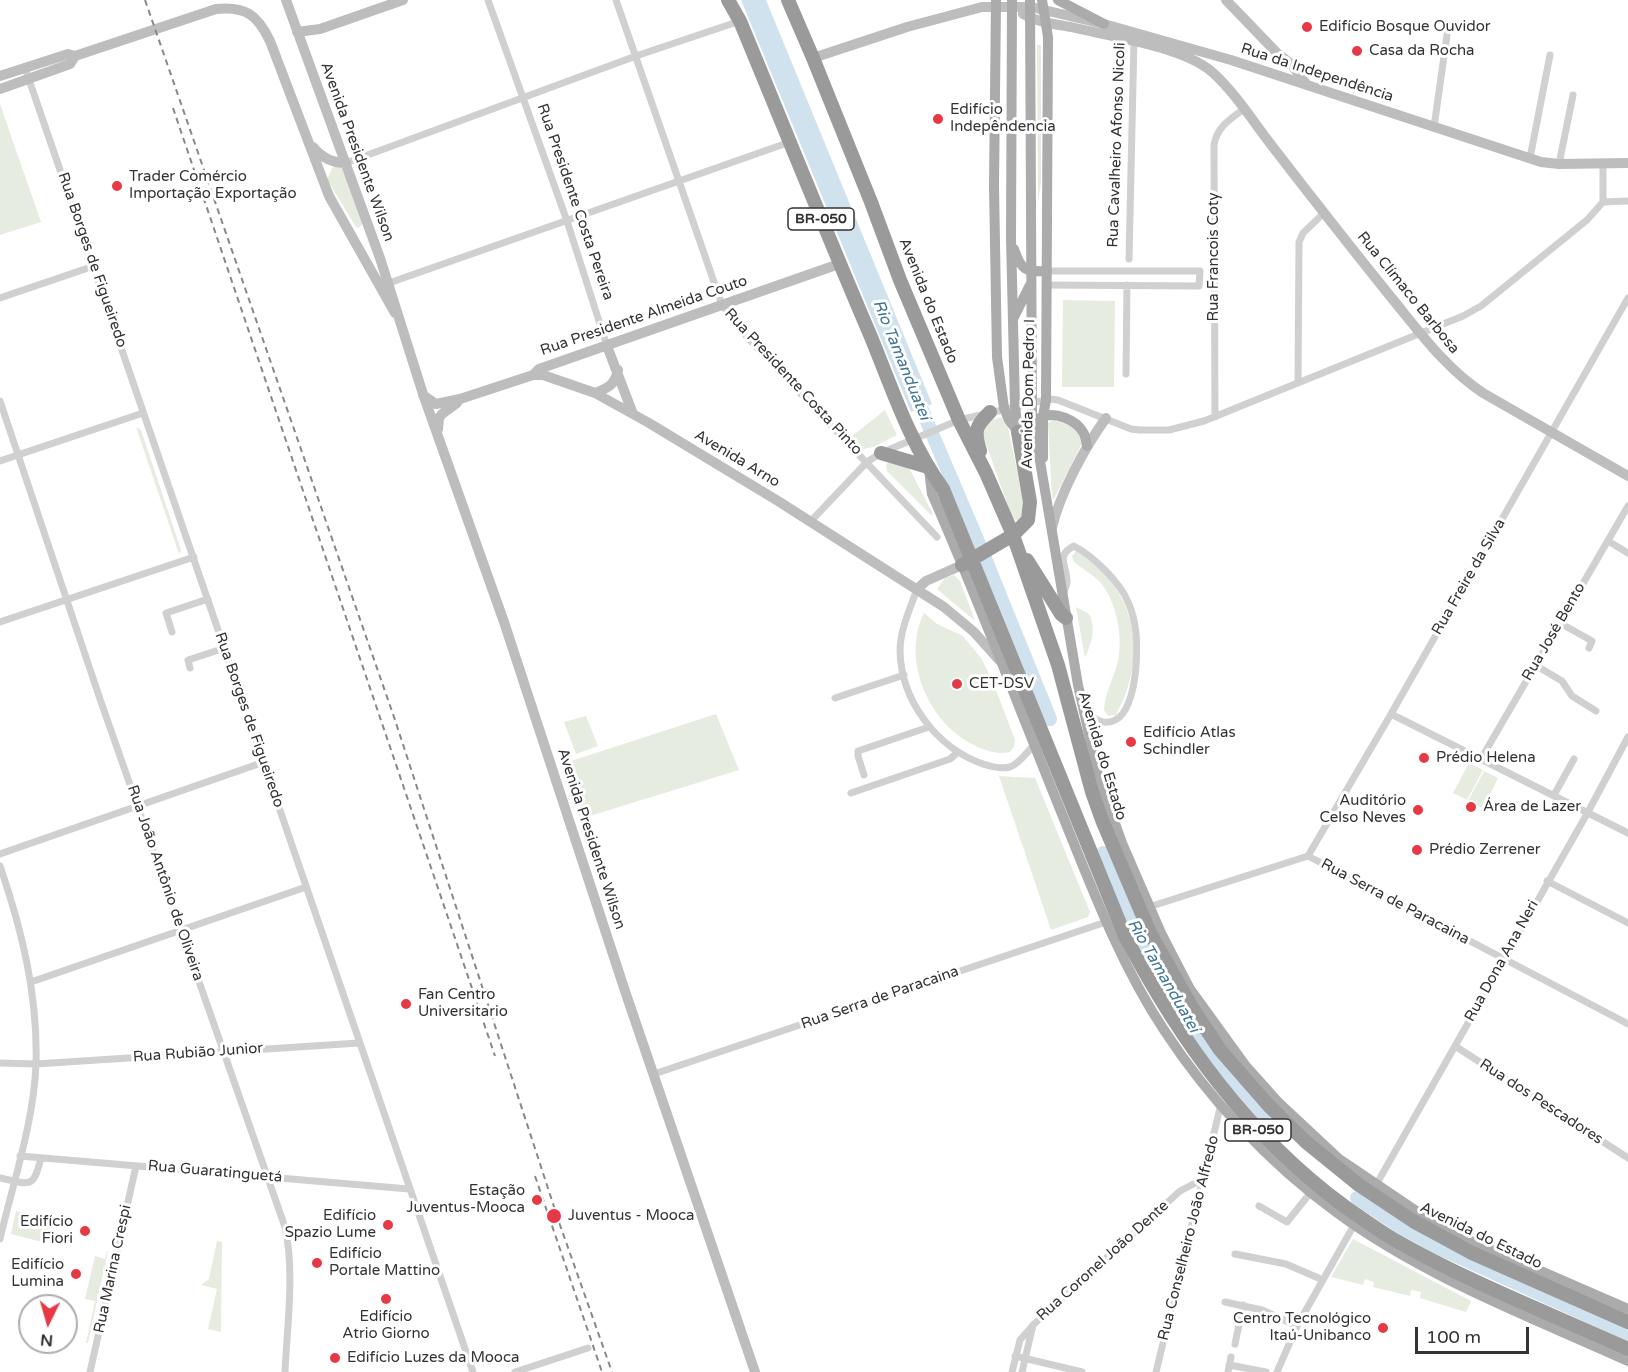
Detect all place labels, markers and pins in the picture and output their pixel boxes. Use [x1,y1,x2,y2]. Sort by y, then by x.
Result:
place label: Edifício Bosque Ouvidor [1319,18,1491,36]
marker: Edifício Bosque Ouvidor [1300,20,1314,34]
place label: Casa da Rocha [1369,42,1475,60]
marker: Casa da Rocha [1350,44,1364,58]
place label: Edifício Indepêndencia [950,101,1056,136]
marker: Edifício Indepêndencia [931,112,945,126]
place label: Trader Comércio Importação Exportação [129,168,297,203]
marker: Trader Comércio Importação Exportação [110,179,124,193]
place label: CET-DSV [969,675,1034,693]
marker: CET-DSV [950,677,964,691]
place label: Edifício Atlas Schindler [1143,724,1236,759]
marker: Edifício Atlas Schindler [1124,735,1138,749]
place label: Prédio Helena [1436,749,1536,767]
marker: Prédio Helena [1417,751,1431,765]
place label: Auditório Celso Neves [1320,792,1406,827]
place label: Área de Lazer [1483,798,1581,816]
marker: Área de Lazer [1464,800,1478,814]
marker: Auditório Celso Neves [1411,803,1425,817]
place label: Prédio Zerrener [1429,841,1540,859]
marker: Prédio Zerrener [1410,843,1424,857]
place label: Fan Centro Universitario [418,986,508,1021]
marker: Fan Centro Universitario [399,997,413,1011]
place label: Estação Juventus-Mooca [406,1182,525,1217]
marker: Estação Juventus-Mooca [530,1193,544,1207]
place label: Edifício Spazio Lume [285,1207,376,1242]
marker: Juventus - Mooca [545,1207,563,1225]
place label: Juventus - Mooca [568,1207,694,1225]
place label: Edifício Fiori [20,1213,73,1248]
marker: Edifício Spazio Lume [381,1218,395,1232]
marker: Edifício Fiori [78,1224,92,1238]
place label: Edifício Portale Mattino [329,1245,440,1280]
place label: Edifício Lumina [11,1256,64,1291]
marker: Edifício Portale Mattino [310,1256,324,1270]
marker: Edifício Lumina [69,1267,83,1281]
marker: Edifício Atrio Giorno [379,1292,393,1306]
place label: Edifício Atrio Giorno [342,1308,430,1343]
place label: Centro Tecnológico Itaú-Unibanco [1233,1310,1371,1345]
marker: Centro Tecnológico Itaú-Unibanco [1376,1321,1390,1335]
place label: Edifício Luzes da Mooca [347,1349,519,1367]
marker: Edifício Luzes da Mooca [328,1351,342,1365]

